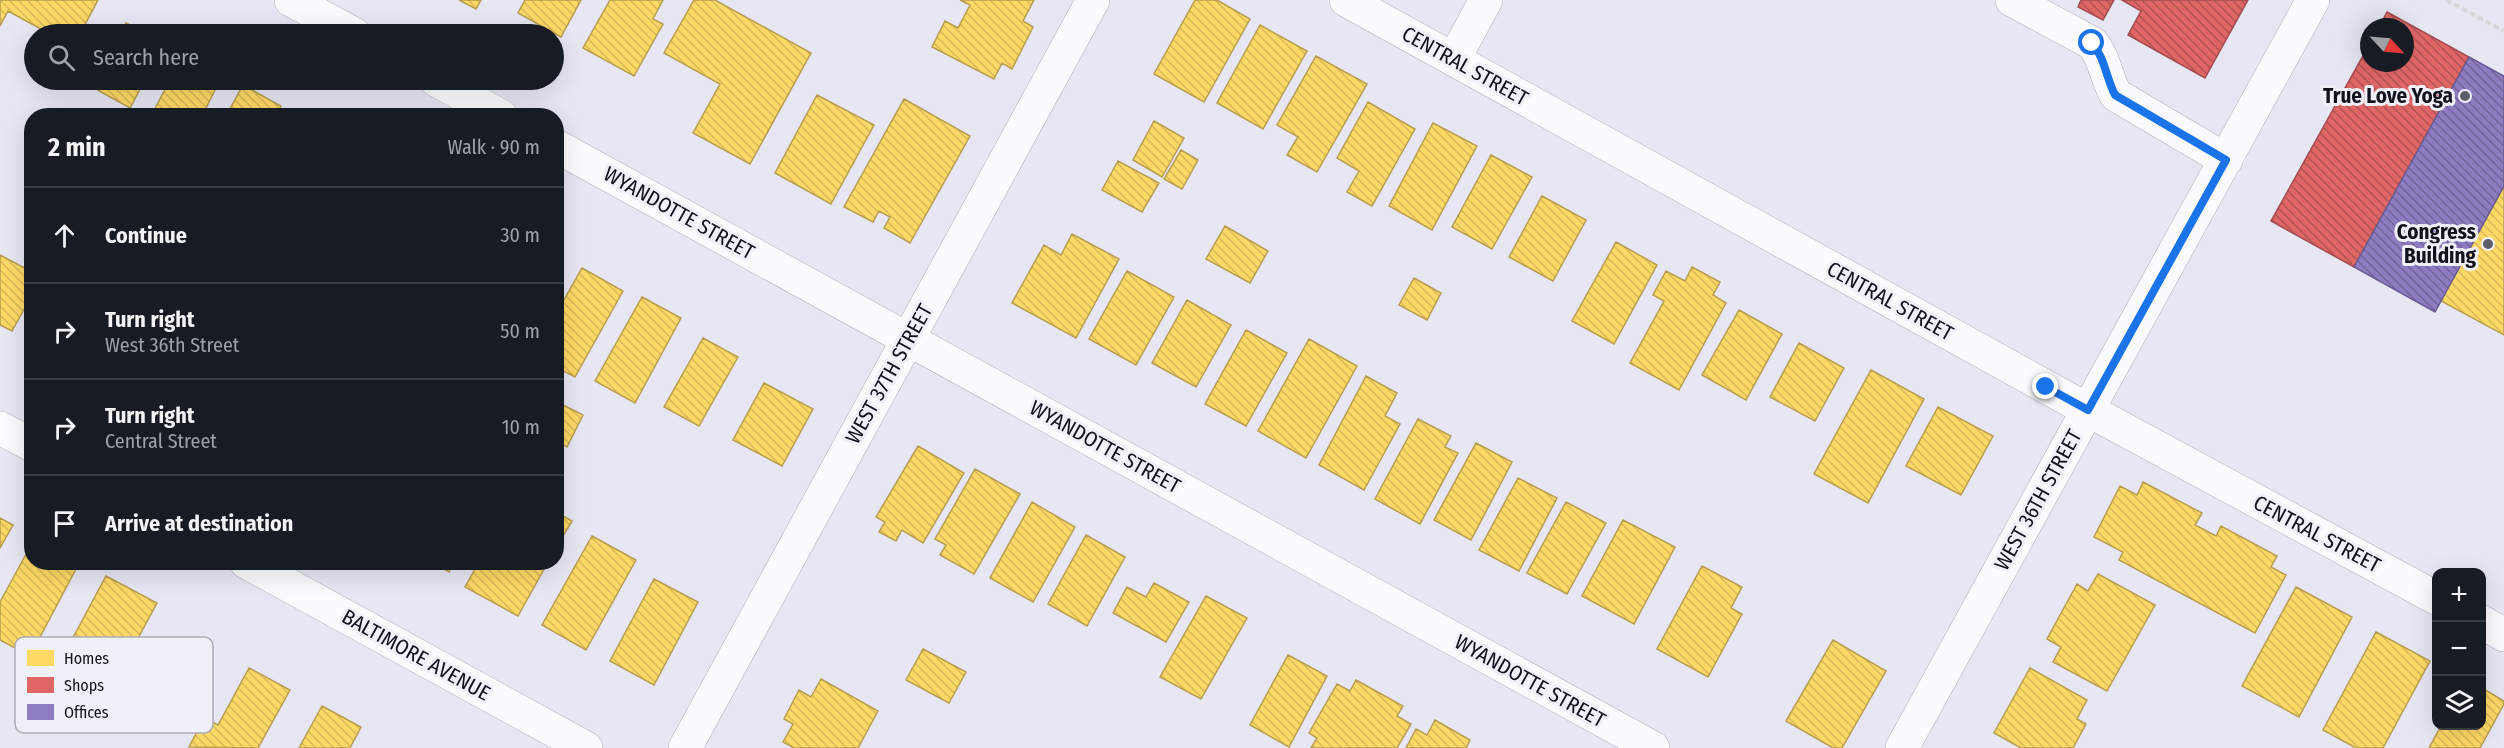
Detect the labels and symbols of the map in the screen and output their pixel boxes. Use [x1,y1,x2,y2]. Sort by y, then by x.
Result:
north arrow [2360,18,2414,72]
street label: CENTRAL STREET [1397,21,1533,112]
route start [2078,29,2104,55]
place label: True Love Yoga [2323,83,2453,109]
marker: True Love Yoga [2458,89,2472,103]
street label: WYANDOTTE STREET [599,161,759,265]
place label: Congress Building [2397,219,2477,269]
marker: Congress Building [2481,237,2495,251]
street label: CENTRAL STREET [1822,256,1958,347]
street label: WEST 37TH STREET [840,299,938,448]
route end [2032,373,2058,399]
street label: WYANDOTTE STREET [1025,395,1185,499]
street label: WEST 36TH STREET [1989,425,2087,575]
street label: CENTRAL STREET [2249,490,2385,579]
street label: BALTIMORE AVENUE [337,603,495,707]
street label: WYANDOTTE STREET [1450,629,1610,733]
legend [15,637,213,733]
text: Homes [64,649,109,668]
text: Shops [64,676,104,695]
text: Offices [64,703,109,722]

